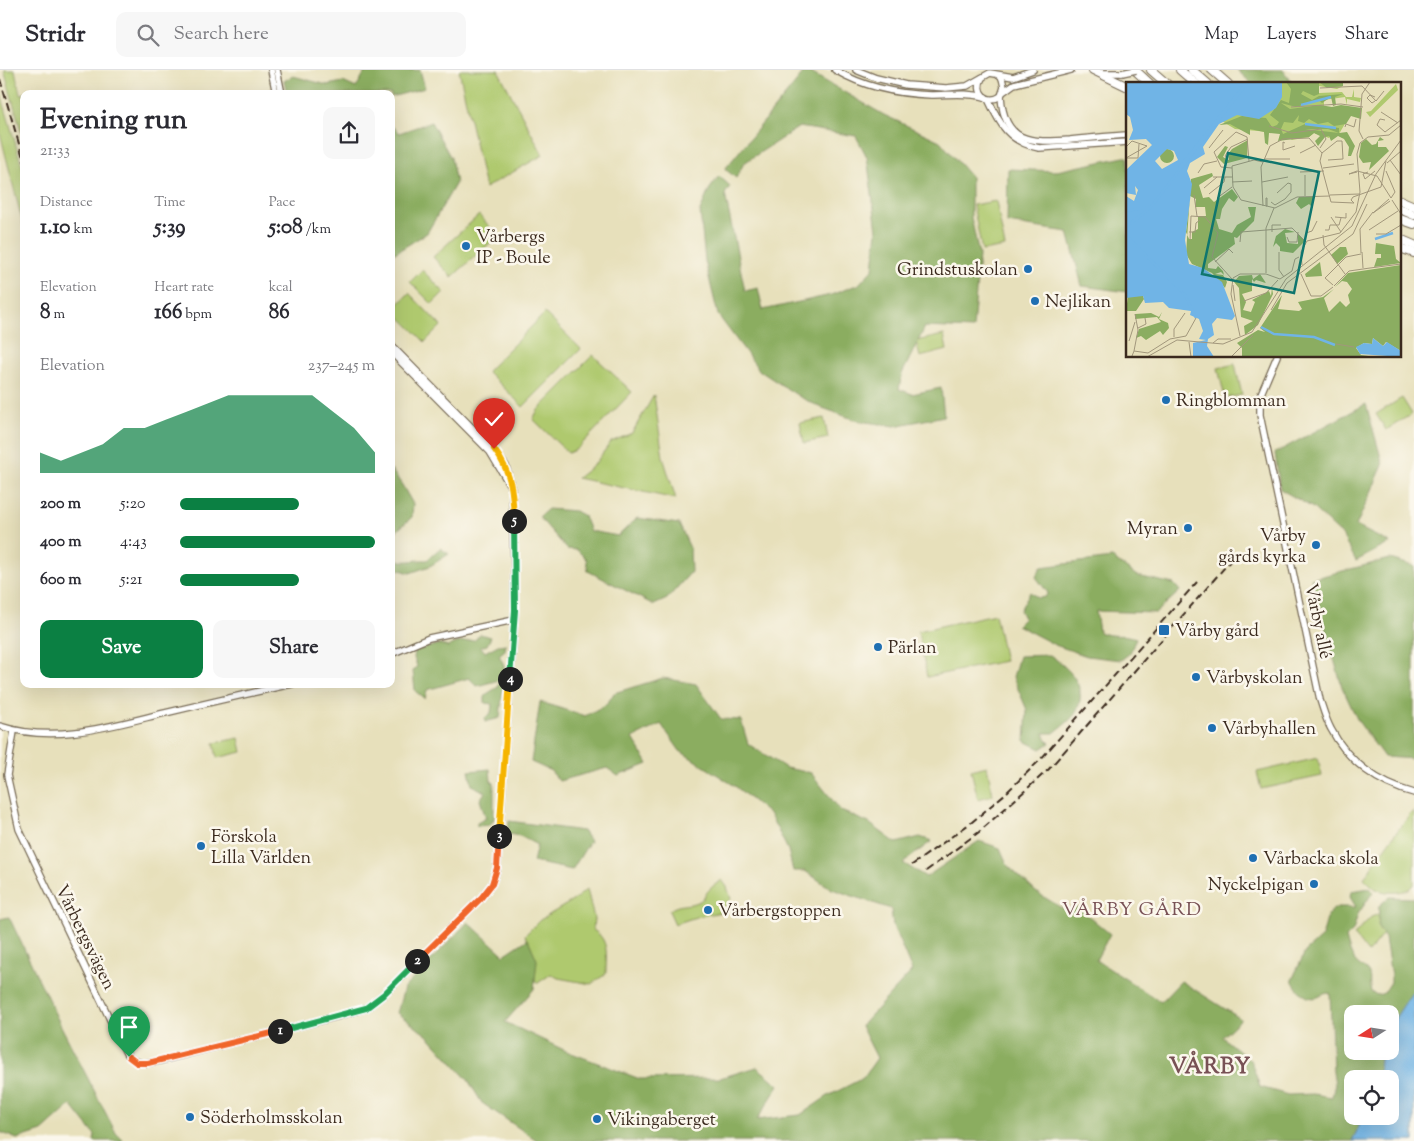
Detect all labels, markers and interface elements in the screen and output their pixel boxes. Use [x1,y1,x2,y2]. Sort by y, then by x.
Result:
search box [116,12,466,57]
text: Stridr [25,18,86,52]
icon: search [134,21,162,49]
text: Search here [174,21,269,48]
text: Map [1204,22,1239,48]
text: Layers [1267,22,1317,48]
text: Share [1345,22,1389,48]
inset map [1126,82,1402,358]
text: Evening run [40,101,187,141]
button: share [323,107,375,159]
text: 21:33 [40,140,70,163]
text: Distance [40,193,93,213]
text: Time [154,193,185,213]
text: Pace [269,193,295,213]
text: 1.10 [40,213,70,243]
text: 5:39 [154,213,185,243]
text: 5:08 [269,213,303,243]
text: km [70,220,93,240]
text: /km [303,220,331,240]
place label: Vårbergs IP - Boule [476,225,551,272]
marker: Vårbergs IP - Boule [460,240,472,252]
place label: Grindstuskolan [897,258,1018,284]
marker: Grindstuskolan [1022,263,1034,275]
text: Elevation [40,278,97,298]
text: Heart rate [154,278,214,298]
text: kcal [269,278,293,298]
place label: Nejlikan [1045,290,1112,316]
marker: Nejlikan [1029,295,1041,307]
text: 8 [40,298,51,328]
text: 166 [154,298,182,328]
text: 86 [269,298,290,328]
text: m [51,305,65,325]
text: bpm [182,305,212,325]
text: Elevation [40,355,105,378]
text: 237–245 m [308,355,375,378]
place label: Ringblomman [1176,389,1287,415]
marker: Ringblomman [1160,394,1172,406]
pin [473,398,515,449]
icon: check [480,405,508,433]
text: 200 m [40,493,81,516]
text: 5:20 [120,493,146,516]
pin: 5 [502,508,526,534]
text: 5 [512,511,517,531]
place label: Myran [1127,517,1178,543]
marker: Myran [1182,522,1194,534]
place label: Vårby gårds kyrka [1218,524,1306,571]
text: 400 m [40,531,82,554]
text: 4:43 [120,531,147,554]
marker: Vårby gårds kyrka [1310,539,1322,551]
text: 600 m [40,569,82,592]
text: 5:21 [120,569,143,592]
street label: Vårby allé [1296,581,1338,662]
place label: Vårby gård [1175,619,1259,645]
button: Save [40,620,203,678]
button: Share [213,620,375,678]
marker: Vårby gård [1157,623,1171,637]
place label: Pärlan [888,636,937,662]
marker: Pärlan [872,641,884,653]
pin: 4 [498,666,522,692]
place label: Vårbyskolan [1206,666,1303,692]
text: 4 [507,669,514,689]
marker: Vårbyskolan [1190,671,1202,683]
place label: Vårbyhallen [1222,717,1316,743]
marker: Vårbyhallen [1206,722,1218,734]
pin: 3 [486,824,512,848]
place label: Förskola Lilla Världen [211,825,312,872]
text: 3 [497,826,502,846]
marker: Förskola Lilla Världen [195,840,207,852]
place label: Vårbacka skola [1263,847,1379,873]
marker: Vårbacka skola [1247,852,1259,864]
place label: Nyckelpigan [1208,873,1304,899]
marker: Nyckelpigan [1308,878,1320,890]
street label: Vårbergsvägen [48,881,121,995]
district label: VÅRBY GÅRD [1062,897,1202,924]
place label: Vårbergstoppen [718,899,842,925]
marker: Vårbergstoppen [702,904,714,916]
pin: 2 [404,948,430,974]
text: 2 [414,951,421,971]
north arrow [1344,1005,1399,1060]
map controls [1344,1005,1399,1125]
pin [108,1006,150,1057]
icon: arrive [115,1013,143,1041]
pin: 1 [268,1018,292,1044]
text: 1 [278,1021,283,1041]
district label: VÅRBY [1169,1050,1251,1084]
button: locate [1344,1070,1399,1125]
place label: Söderholmsskolan [200,1106,343,1132]
place label: Vikingaberget [607,1108,716,1134]
marker: Söderholmsskolan [184,1111,196,1123]
marker: Vikingaberget [591,1113,603,1125]

